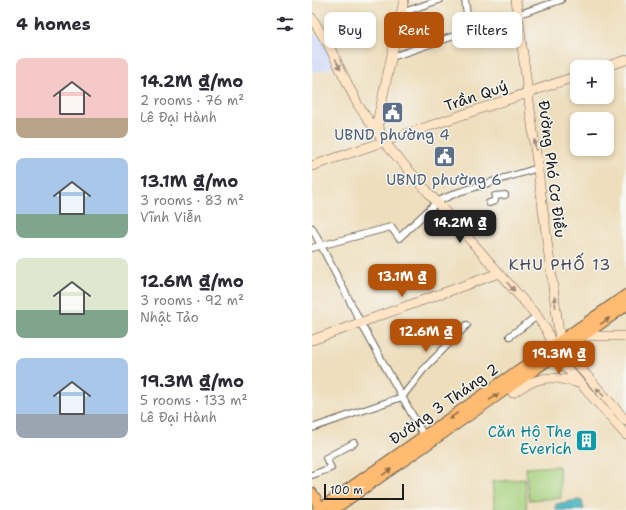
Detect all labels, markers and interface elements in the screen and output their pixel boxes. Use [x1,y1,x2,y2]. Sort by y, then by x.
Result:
chip: Buy [324,12,376,48]
chip: Rent [384,12,444,48]
chip: Filters [452,12,522,48]
text: 4 homes [16,13,91,35]
icon: filters [274,13,296,35]
one-way arrow [335,59,341,70]
map controls [570,60,614,156]
button: + [570,60,614,104]
text: 14.2M ₫/mo [140,70,243,92]
icon: home [48,74,96,122]
street label: Trần Quý [442,76,510,116]
text: 2 rooms · 76 m² [140,92,244,109]
public building icon: UBND phường 4 [379,99,405,125]
street label: Đường Phó Cơ Điều [534,99,570,239]
text: Lê Đại Hành [140,109,217,126]
button: − [570,112,614,156]
place label: UBND phường 4 [334,125,450,145]
one-way arrow [532,139,538,151]
public building icon: UBND phường 6 [431,144,457,170]
text: 13.1M ₫/mo [140,170,238,192]
place label: UBND phường 6 [386,170,502,190]
icon: home [48,174,96,222]
text: 3 rooms · 83 m² [140,192,244,209]
text: Vĩnh Viễn [140,209,201,226]
pin: 14.2M ₫ [423,210,497,244]
text: 14.2M ₫ [433,214,487,231]
district label: KHU PHỐ 13 [509,252,611,275]
pin: 13.1M ₫ [365,264,439,298]
text: 13.1M ₫ [377,268,427,285]
text: 12.6M ₫/mo [140,270,244,292]
icon: home [48,274,96,322]
one-way arrow [506,283,515,292]
text: 3 rooms · 92 m² [140,292,244,309]
one-way arrow [552,296,558,308]
text: Nhật Tảo [140,309,199,326]
one-way arrow [599,317,610,325]
pin: 12.6M ₫ [389,319,463,353]
text: 12.6M ₫ [399,323,453,340]
pin: 19.3M ₫ [522,341,596,375]
text: 19.3M ₫ [532,345,586,362]
street label: Đường 3 Tháng 2 [385,359,503,449]
text: 19.3M ₫/mo [140,370,244,392]
icon: home [48,374,96,422]
one-way arrow [595,387,605,397]
text: 5 rooms · 133 m² [140,392,248,409]
one-way arrow [489,393,499,401]
text: Lê Đại Hành [140,409,217,426]
one-way arrow [447,412,458,420]
place label: Căn Hộ The Everich [488,422,572,459]
building icon: Căn Hộ The Everich [574,428,600,454]
one-way arrow [382,468,393,476]
scale bar [324,482,404,501]
text: 100 m [330,483,363,498]

